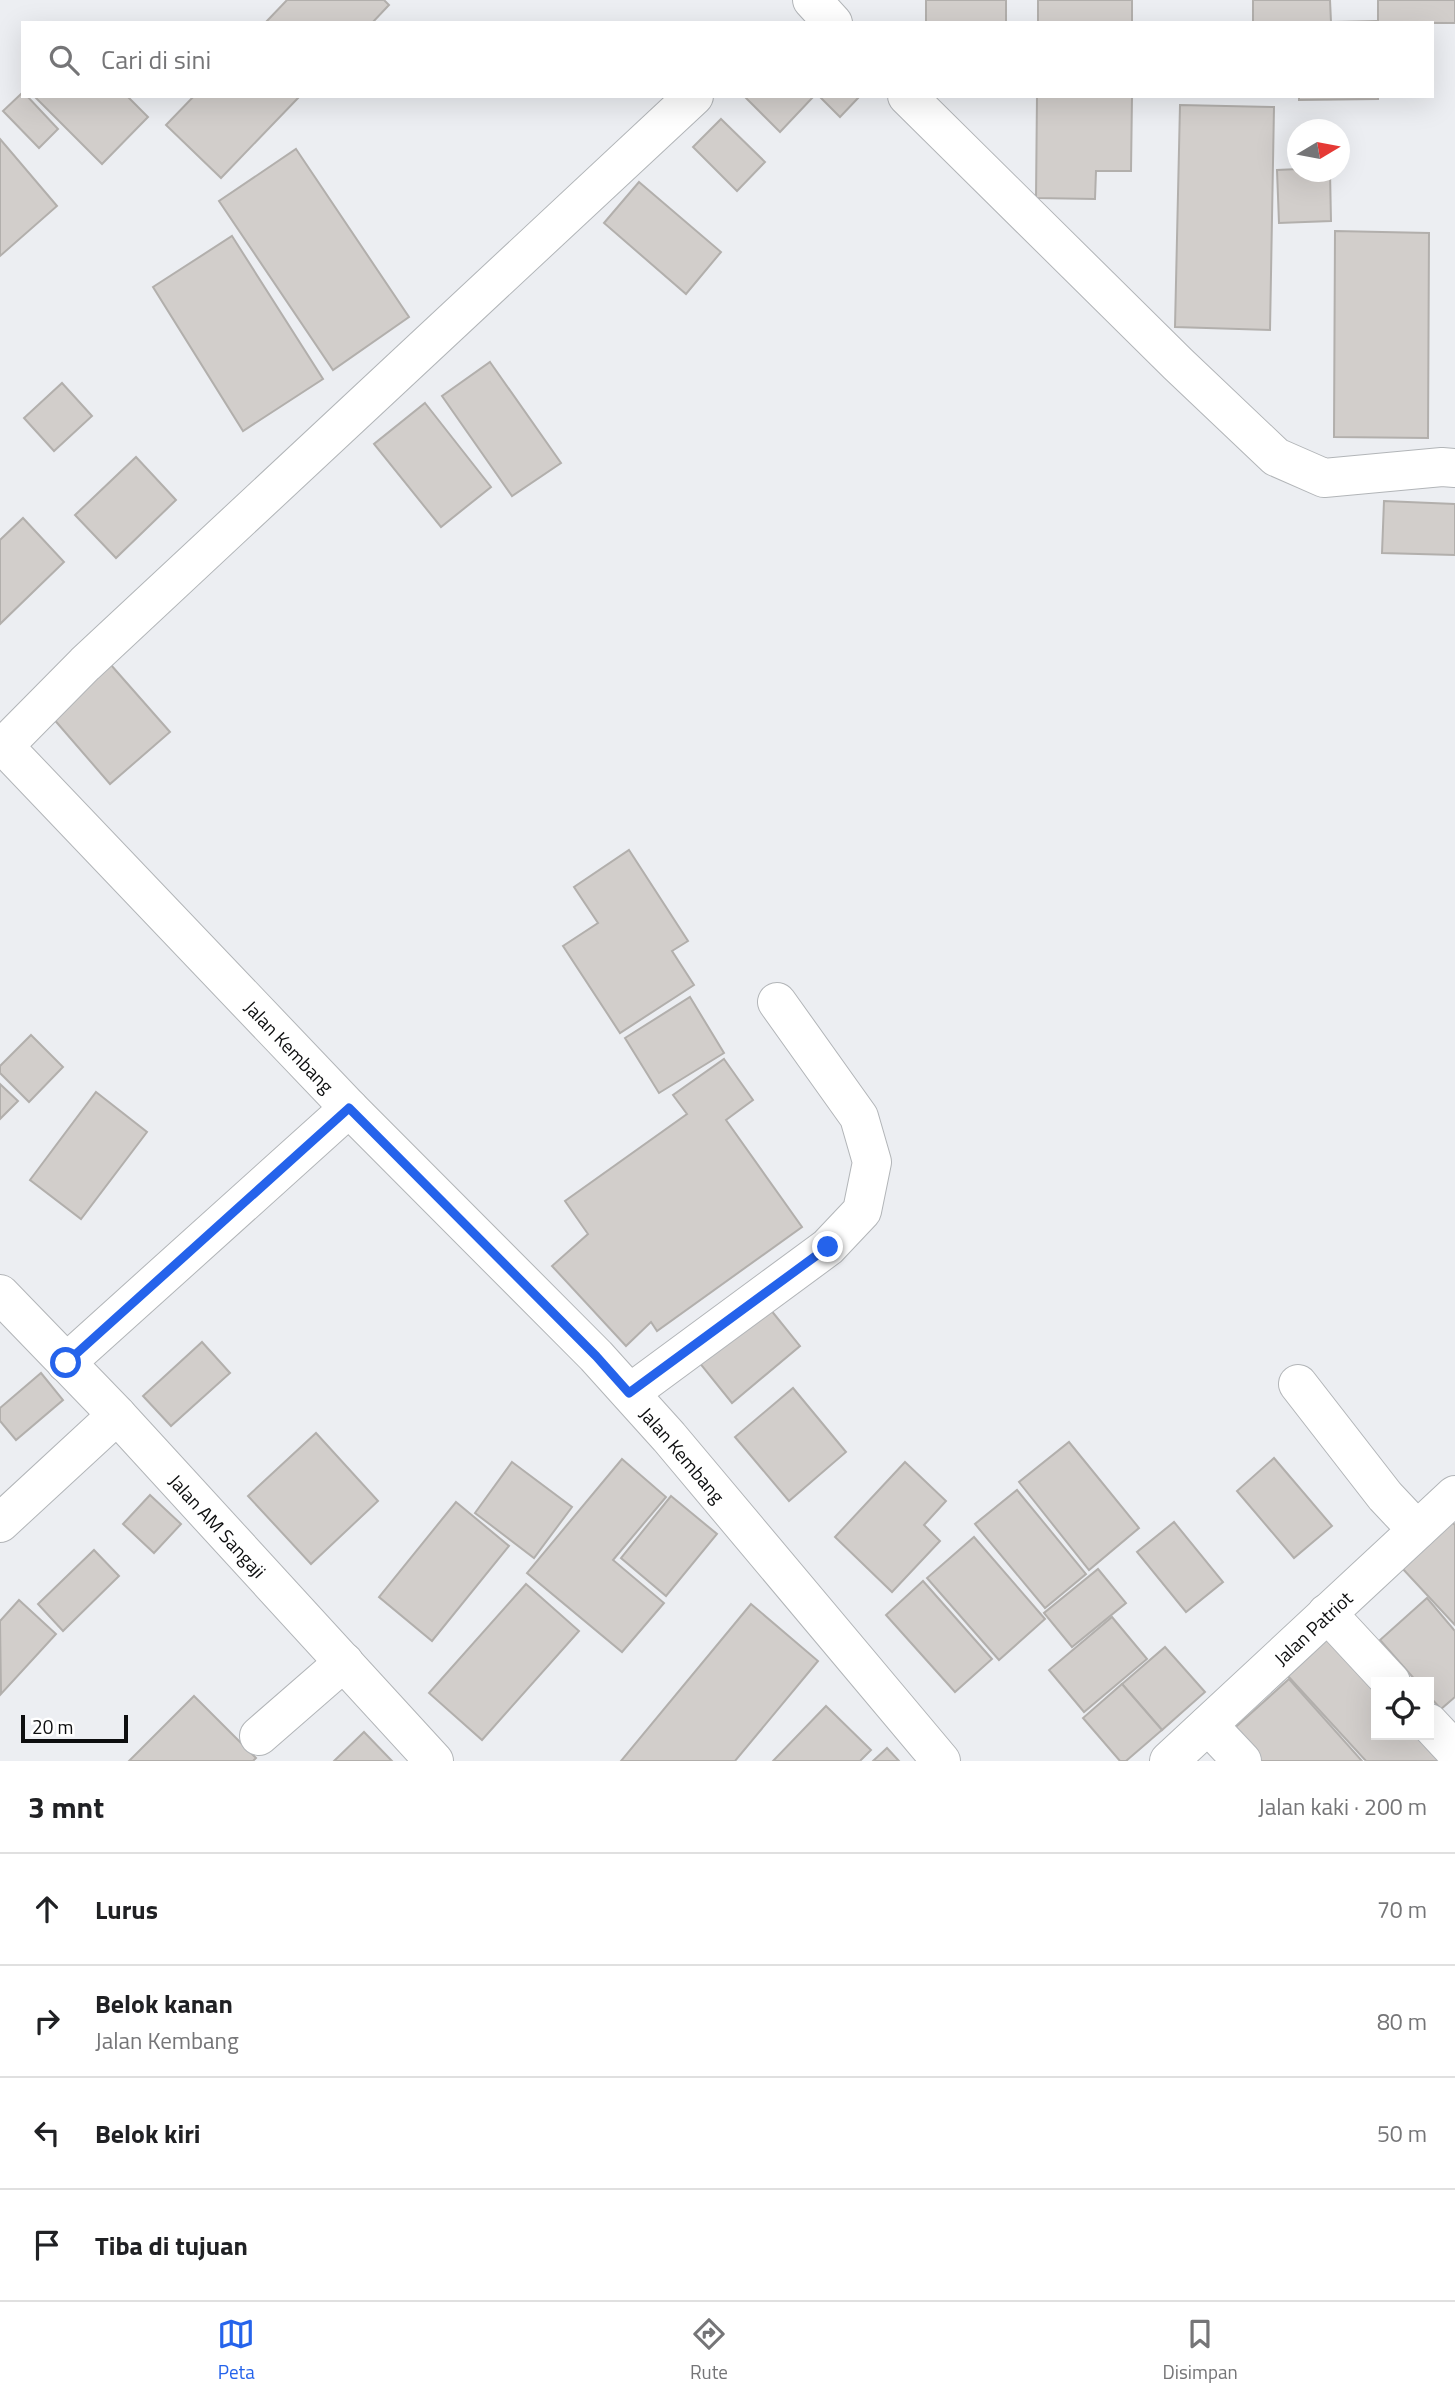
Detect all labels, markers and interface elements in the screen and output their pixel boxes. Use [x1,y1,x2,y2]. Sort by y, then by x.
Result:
search box [21,21,1434,98]
text: Cari di sini [101,40,211,79]
icon: search [45,41,83,79]
north arrow [1287,119,1350,182]
street label: Jalan Kembang [238,993,342,1099]
route end [812,1231,843,1262]
route start [50,1347,81,1378]
street label: Jalan Kembang [633,1400,733,1509]
street label: Jalan AM Sangaji [163,1467,274,1584]
street label: Jalan Patriot [1267,1583,1359,1672]
map controls [1371,1677,1434,1740]
button: locate [1371,1677,1434,1740]
scale bar [21,1712,128,1744]
text: 20 m [32,1712,73,1741]
text: 3 mnt [28,1784,104,1830]
text: Jalan kaki · 200 m [1258,1789,1427,1824]
icon: ahead [28,1890,66,1928]
text: Lurus [95,1890,158,1929]
text: 70 m [1377,1892,1427,1927]
text: Belok kanan [95,1984,233,2023]
icon: right [28,2002,66,2040]
text: 80 m [1377,2004,1427,2039]
text: Jalan Kembang [95,2023,239,2058]
icon: left [28,2114,66,2152]
text: Belok kiri [95,2114,201,2153]
text: 50 m [1377,2116,1427,2151]
icon: arrive [28,2226,66,2264]
text: Tiba di tujuan [95,2226,248,2265]
tab: Peta [217,2315,255,2386]
tab: Rute [690,2315,728,2386]
tab: Disimpan [1163,2315,1238,2386]

